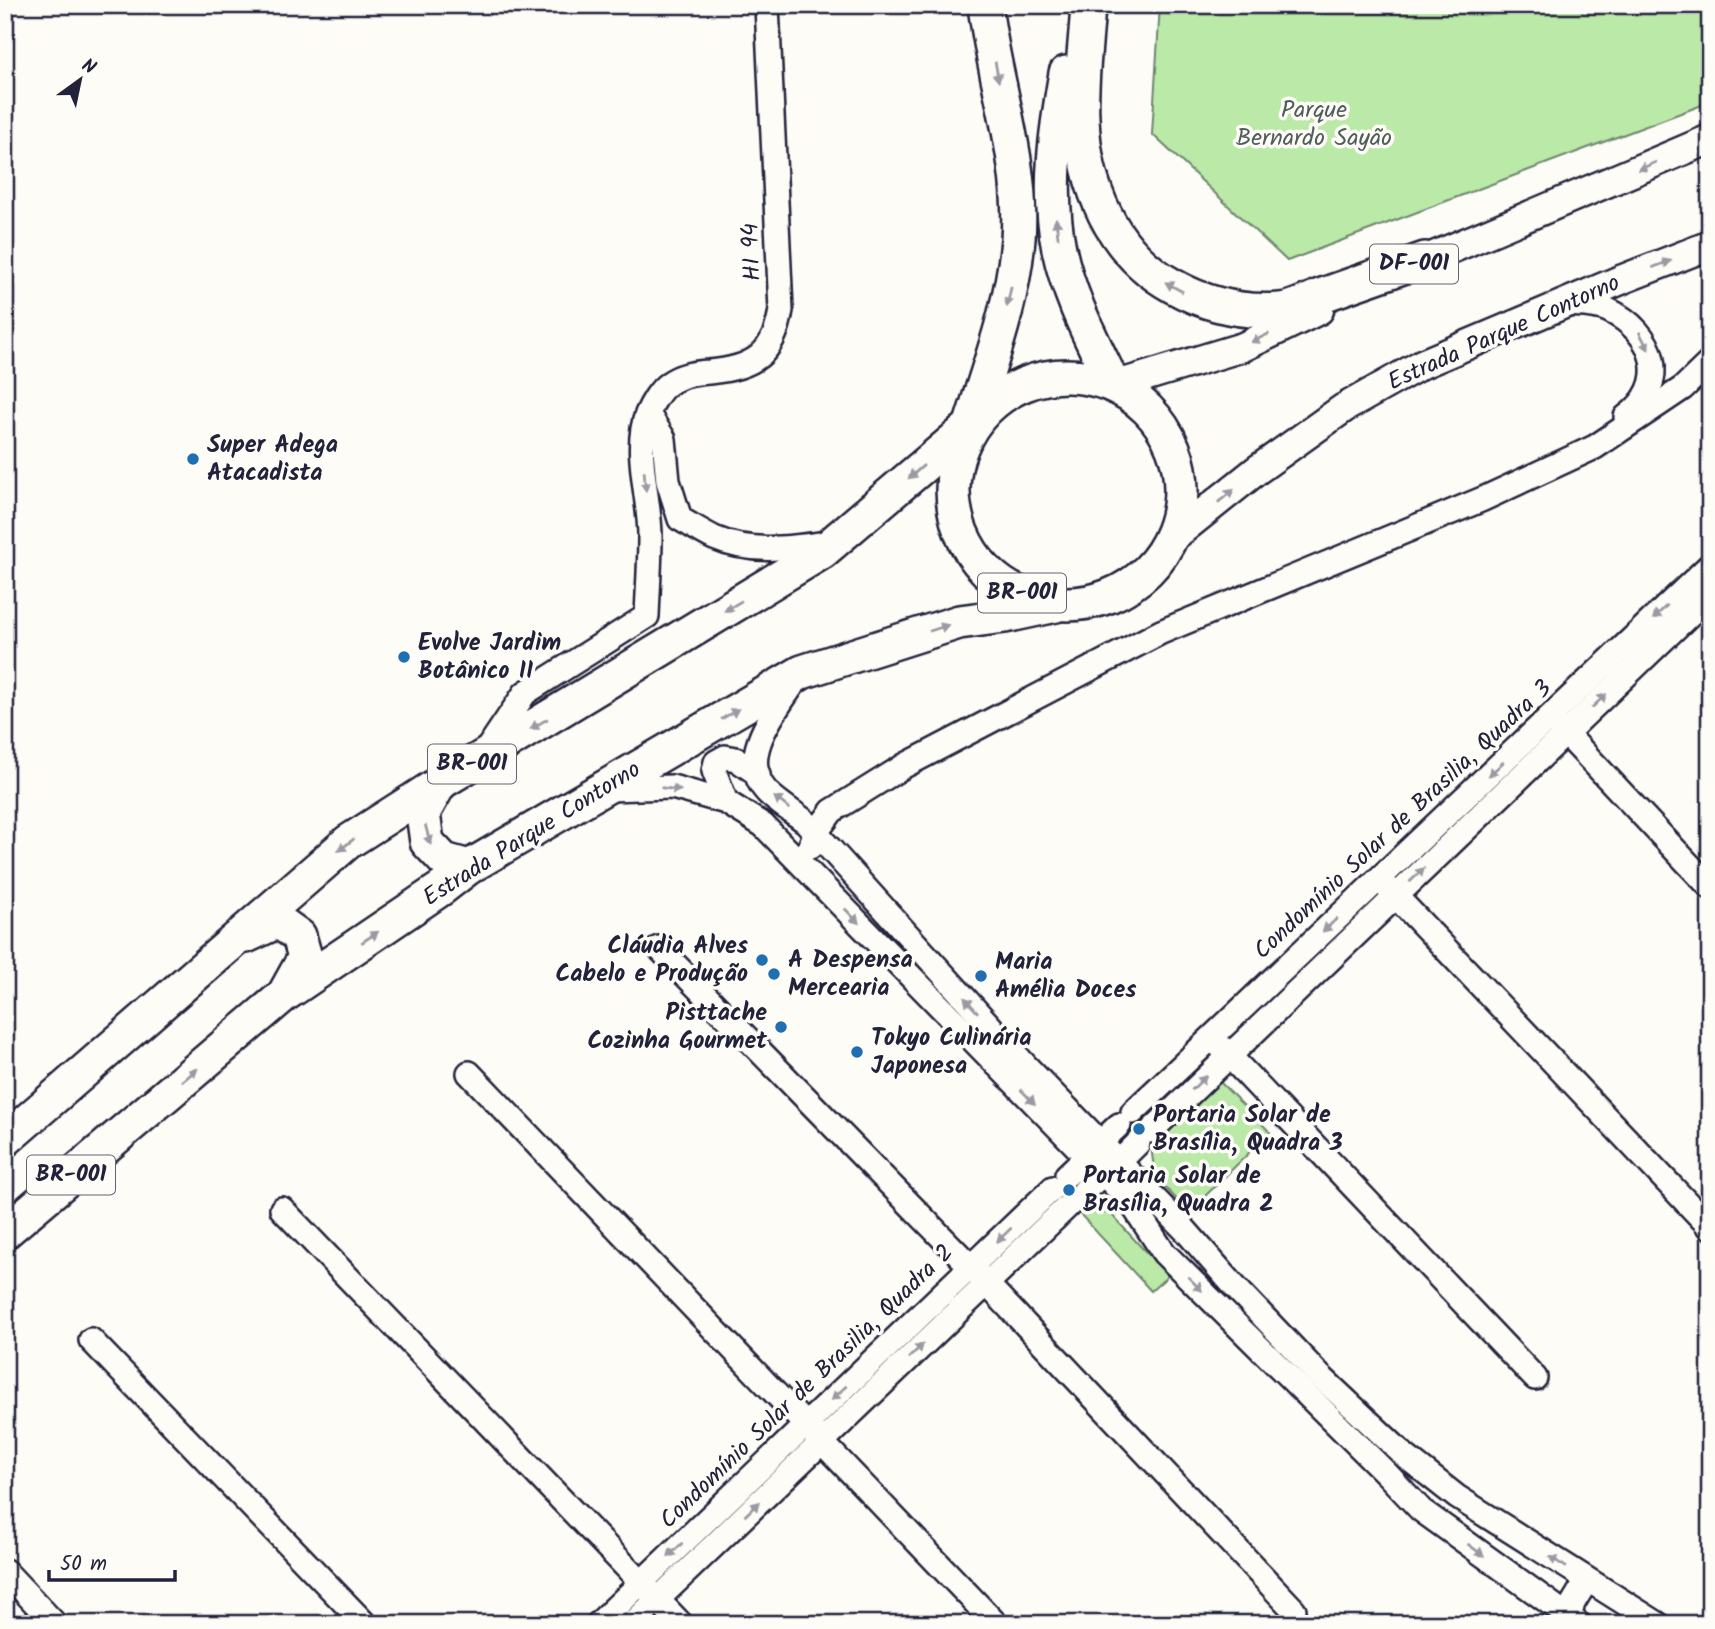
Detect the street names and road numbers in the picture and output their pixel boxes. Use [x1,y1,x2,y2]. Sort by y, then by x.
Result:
street label: HI 94 [731,222,773,282]
road number: DF-001 [1370,244,1458,284]
street label: Estrada Parque Contorno [1381,264,1627,402]
road number: BR-001 [978,573,1066,612]
street label: Condomínio Solar de Brasilia, Quadra 3 [1245,671,1561,969]
road number: BR-001 [428,744,516,784]
street label: Estrada Parque Contorno [415,751,649,917]
road number: BR-001 [27,1156,115,1194]
street label: Condomínio Solar de Brasilia, Quadra 2 [651,1235,963,1539]

